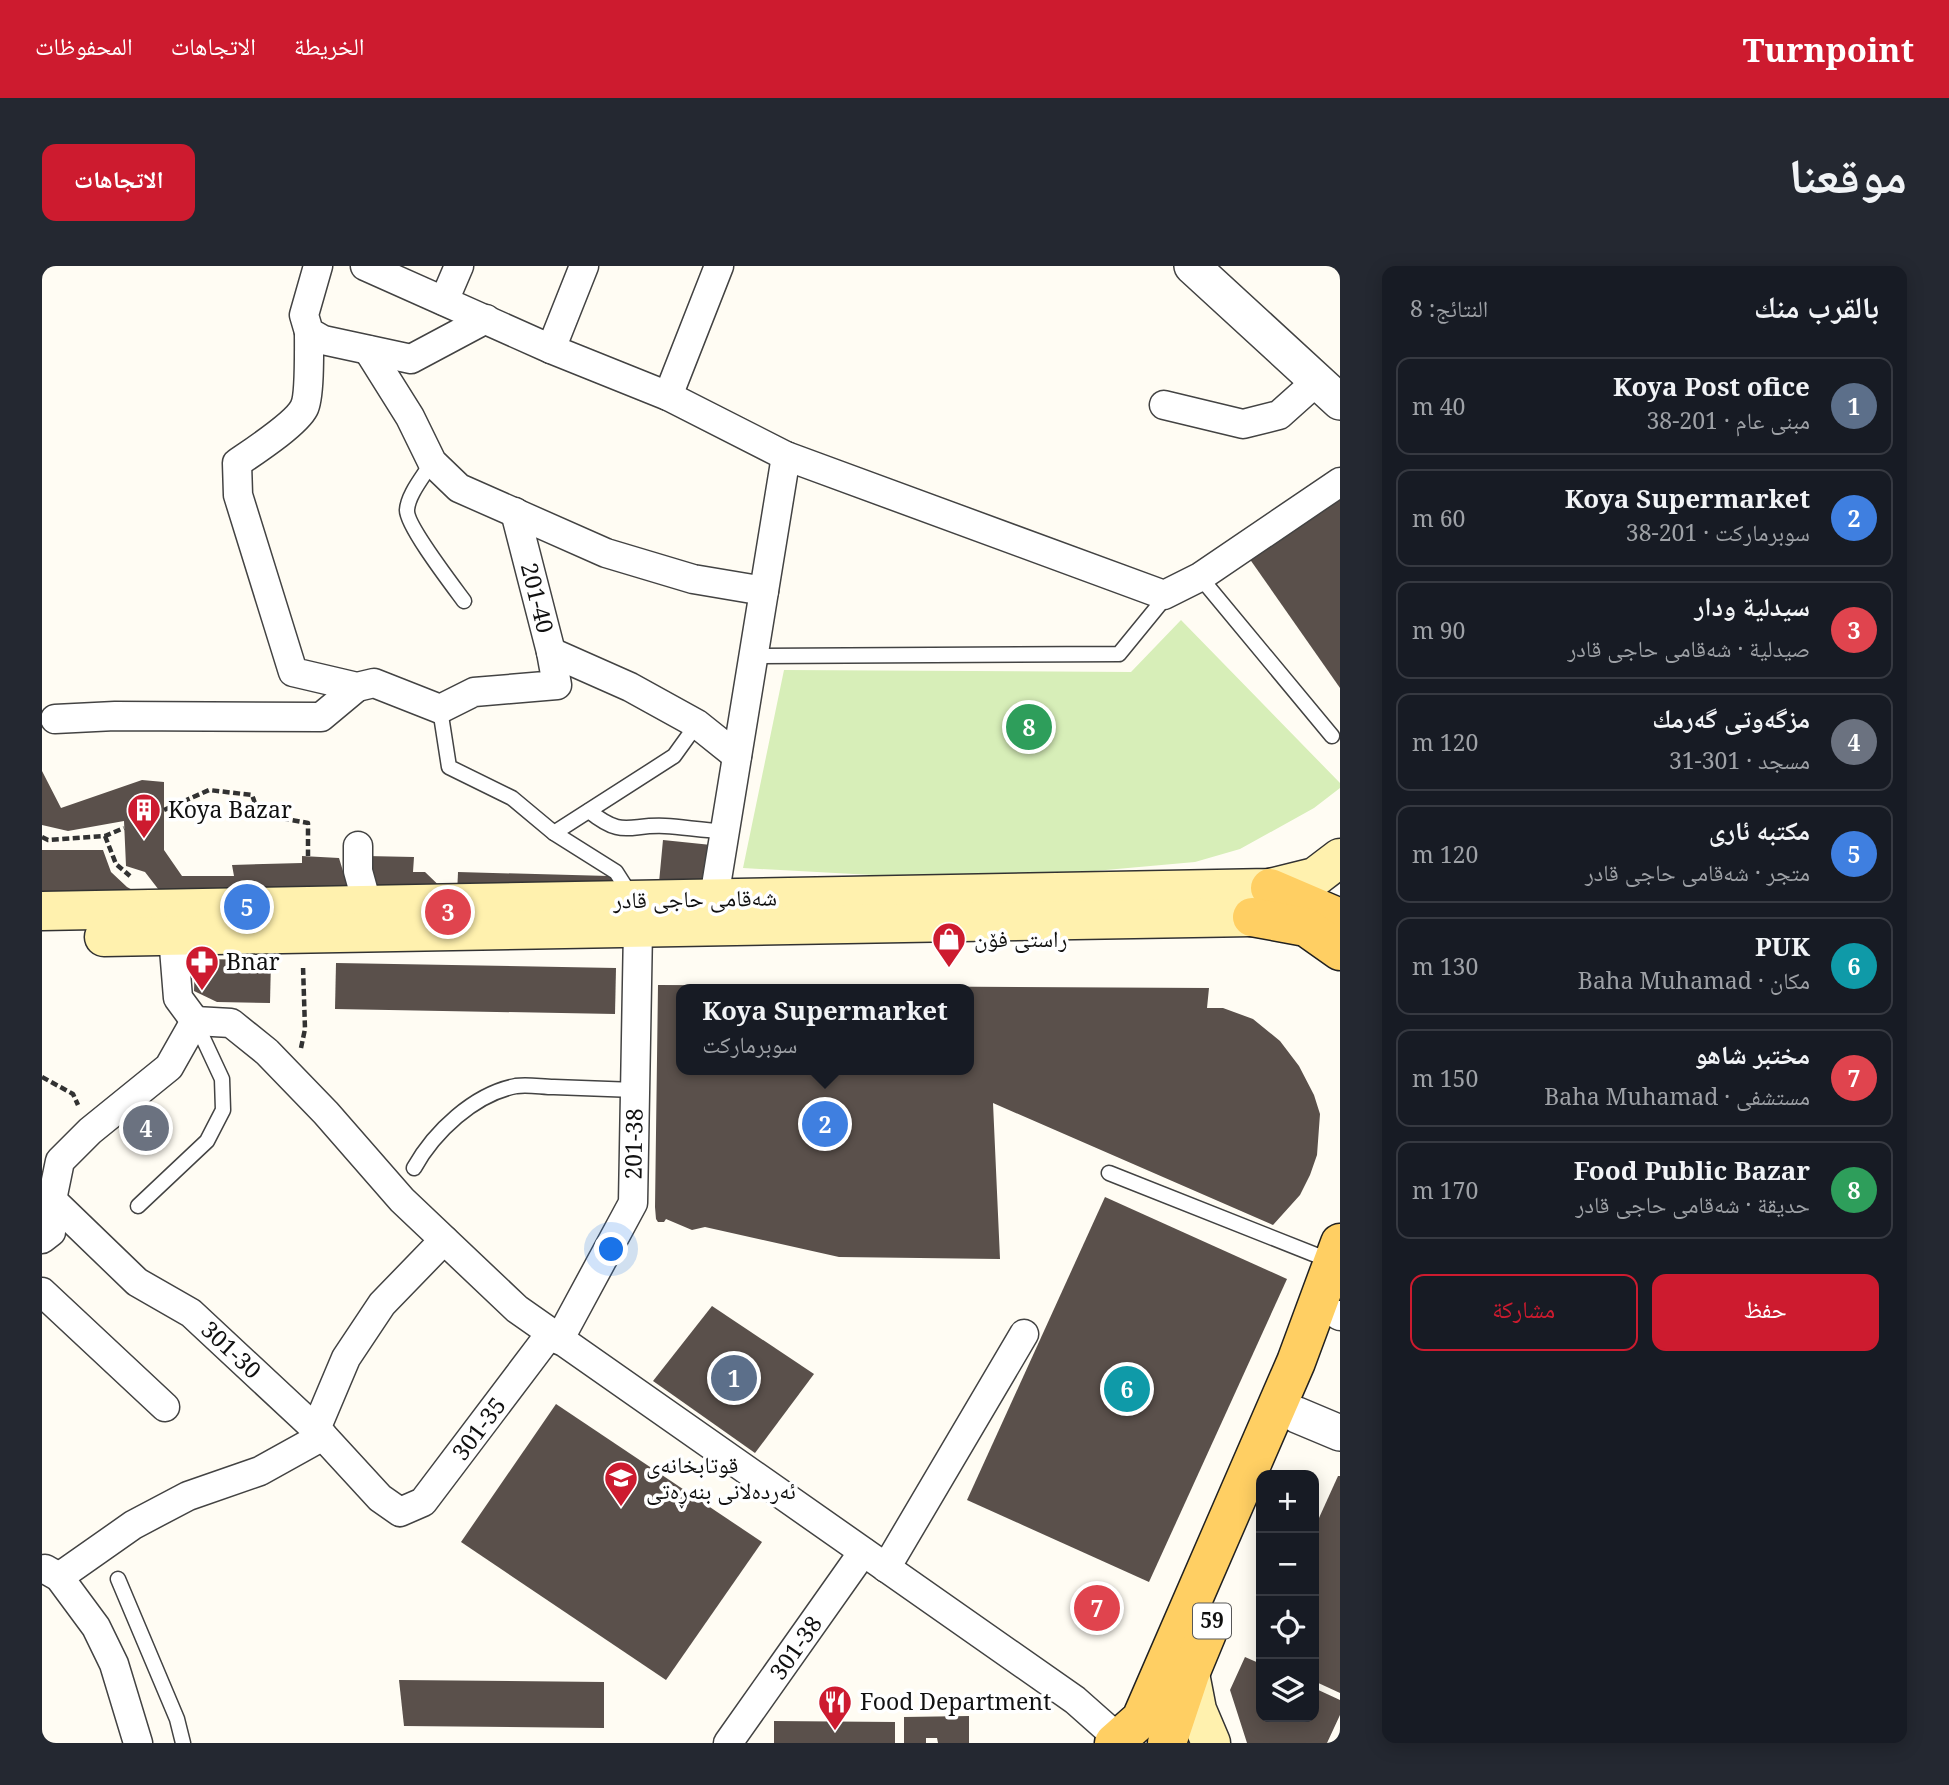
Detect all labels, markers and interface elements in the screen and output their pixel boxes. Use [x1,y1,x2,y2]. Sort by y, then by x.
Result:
text: Turnpoint [1743,27,1914,72]
text: المحفوظات [35,29,133,62]
text: الاتجاهات [171,29,256,62]
text: الخريطة [294,29,365,62]
text: موقعنا [1789,141,1907,207]
button: الاتجاهات [42,144,195,221]
text: بالقرب منك [1754,286,1879,327]
text: النتائج: 8 [1410,292,1488,324]
text: Koya Post ofice [1613,368,1810,404]
text: 40 m [1412,390,1465,422]
text: 1 [1848,390,1861,422]
text: مبنى عام · 201-38 [1646,404,1810,436]
text: Koya Supermarket [1565,480,1810,516]
text: 60 m [1412,502,1465,534]
text: 2 [1848,502,1861,534]
text: سوبرماركت · 201-38 [1626,516,1810,548]
street label: 201-40 [514,559,562,636]
text: سيدلية ودار [1695,588,1810,624]
text: 90 m [1412,614,1465,646]
text: 3 [1848,614,1861,646]
text: صيدلية · شەقامی حاجی قادر [1567,632,1810,664]
text: مزگه‌وتی گه‌رمك [1652,700,1810,736]
pin: 8 [1006,701,1052,753]
text: 120 m [1412,726,1478,758]
text: 4 [1848,726,1861,758]
text: مسجد · 301-31 [1669,744,1810,776]
building icon: Koya Bazar [125,791,163,840]
place label: Koya Bazar [168,793,292,825]
text: مكتبە ئارى [1709,812,1810,848]
text: 120 m [1412,838,1478,870]
text: 5 [1848,838,1861,870]
text: متجر · شەقامی حاجی قادر [1585,856,1810,888]
pin: 5 [224,881,270,933]
street label: شەقامی حاجی قادر [612,881,777,915]
pin: 3 [425,886,471,938]
shop icon: راستى فۆن [930,920,968,969]
place label: راستى فۆن [974,922,1067,954]
text: PUK [1755,928,1810,964]
pharmacy icon: Bnar [183,943,221,992]
place label: Bnar [226,945,280,977]
text: 130 m [1412,950,1478,982]
text: 6 [1848,950,1861,982]
text: مكان · Baha Muhamad [1578,964,1810,996]
popup [676,984,974,1075]
text: Koya Supermarket [702,992,948,1028]
text: سوبرماركت [702,1028,797,1060]
text: مختبر شاهو [1695,1036,1810,1072]
text: 150 m [1412,1062,1478,1094]
text: 7 [1848,1062,1861,1094]
text: مستشفى · Baha Muhamad [1544,1080,1810,1112]
pin: 2 [802,1098,848,1150]
pin: 4 [123,1102,169,1154]
street label: 201-38 [616,1108,650,1180]
text: Food Public Bazar [1574,1152,1810,1188]
text: 170 m [1412,1174,1478,1206]
text: 8 [1848,1174,1861,1206]
text: حديقة · شەقامی حاجی قادر [1576,1188,1810,1220]
your location [594,1232,628,1266]
button: مشاركة [1410,1274,1638,1351]
button: حفظ [1652,1274,1879,1351]
street label: 301-30 [195,1313,269,1385]
pin: 1 [711,1352,757,1404]
pin: 6 [1104,1363,1150,1415]
street label: 301-35 [444,1390,512,1467]
place label: قوتابخانه‌ی ئه‌رده‌لانی بنه‌ڕه‌تی [646,1448,796,1509]
school or university icon: قوتابخانه‌ی ئه‌رده‌لانی بنه‌ڕه‌تی [602,1459,640,1508]
map controls [1256,1470,1319,1722]
button: + [1256,1470,1319,1533]
button: − [1256,1533,1319,1596]
pin: 7 [1074,1582,1120,1634]
button: locate [1256,1596,1319,1659]
road number: 59 [1193,1604,1231,1638]
street label: 301-38 [762,1609,829,1686]
button: layers [1256,1659,1319,1722]
restaurant icon: Food Department [816,1683,854,1732]
place label: Food Department [860,1685,1051,1717]

